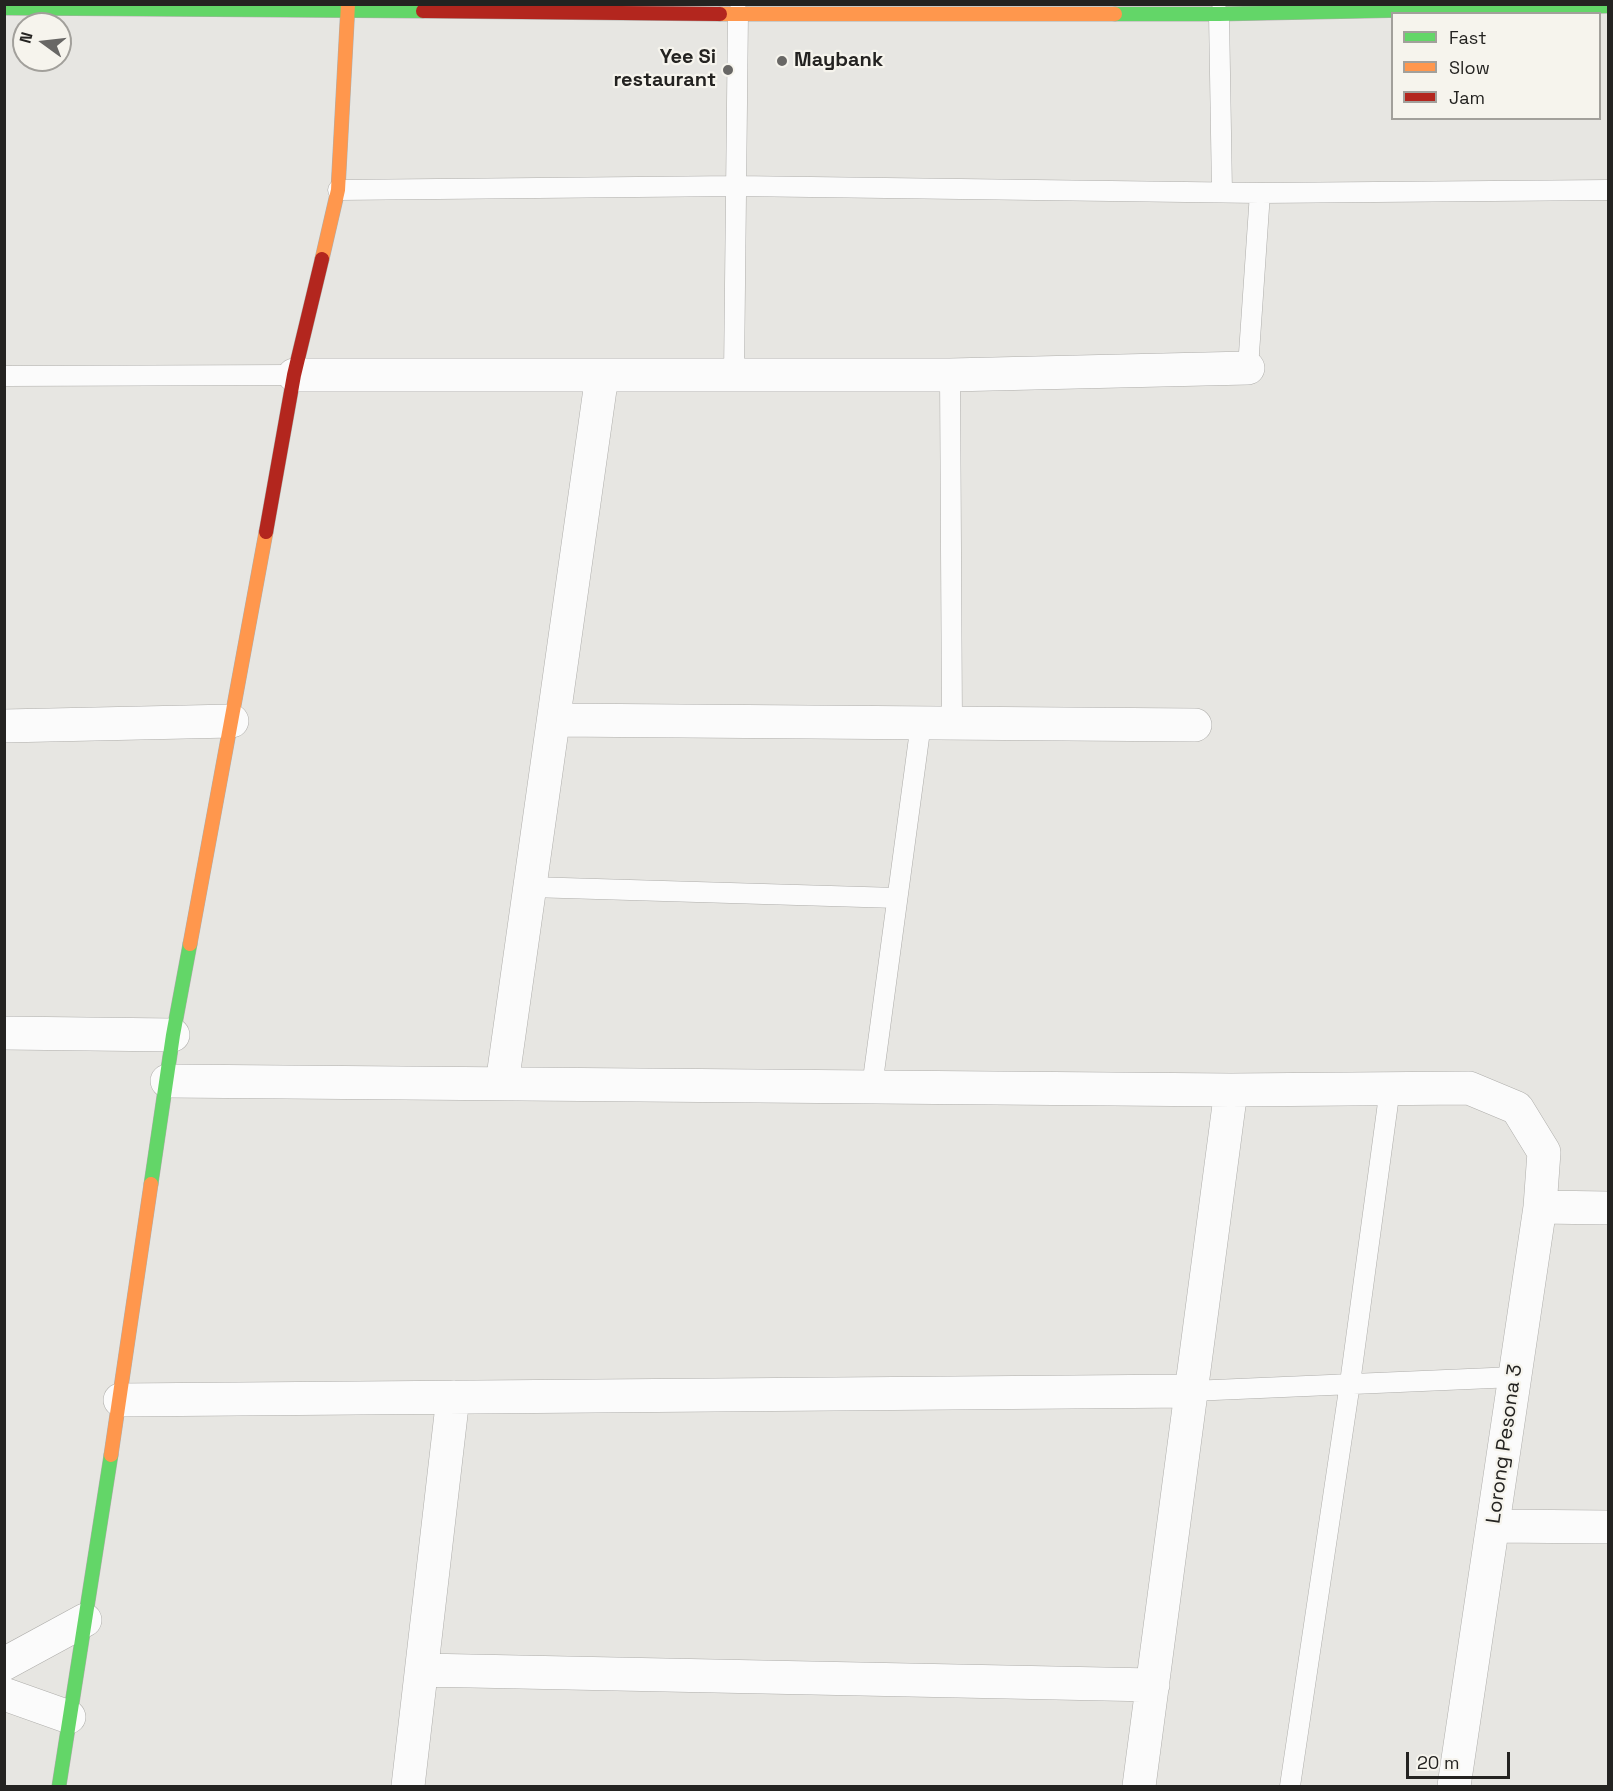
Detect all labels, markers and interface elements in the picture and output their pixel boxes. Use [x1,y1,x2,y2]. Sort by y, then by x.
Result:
north arrow [12,12,72,72]
legend [1391,12,1601,120]
text: Fast [1449,26,1486,49]
text: N [15,30,38,46]
place label: Yee Si restaurant [614,46,716,93]
place label: Maybank [794,49,883,73]
marker: Maybank [775,54,789,68]
text: Slow [1449,56,1490,79]
marker: Yee Si restaurant [721,63,735,77]
text: Jam [1449,86,1485,109]
street label: Lorong Pesona 3 [1482,1363,1528,1525]
scale bar [1409,1740,1512,1778]
text: 20 m [1417,1751,1460,1774]

